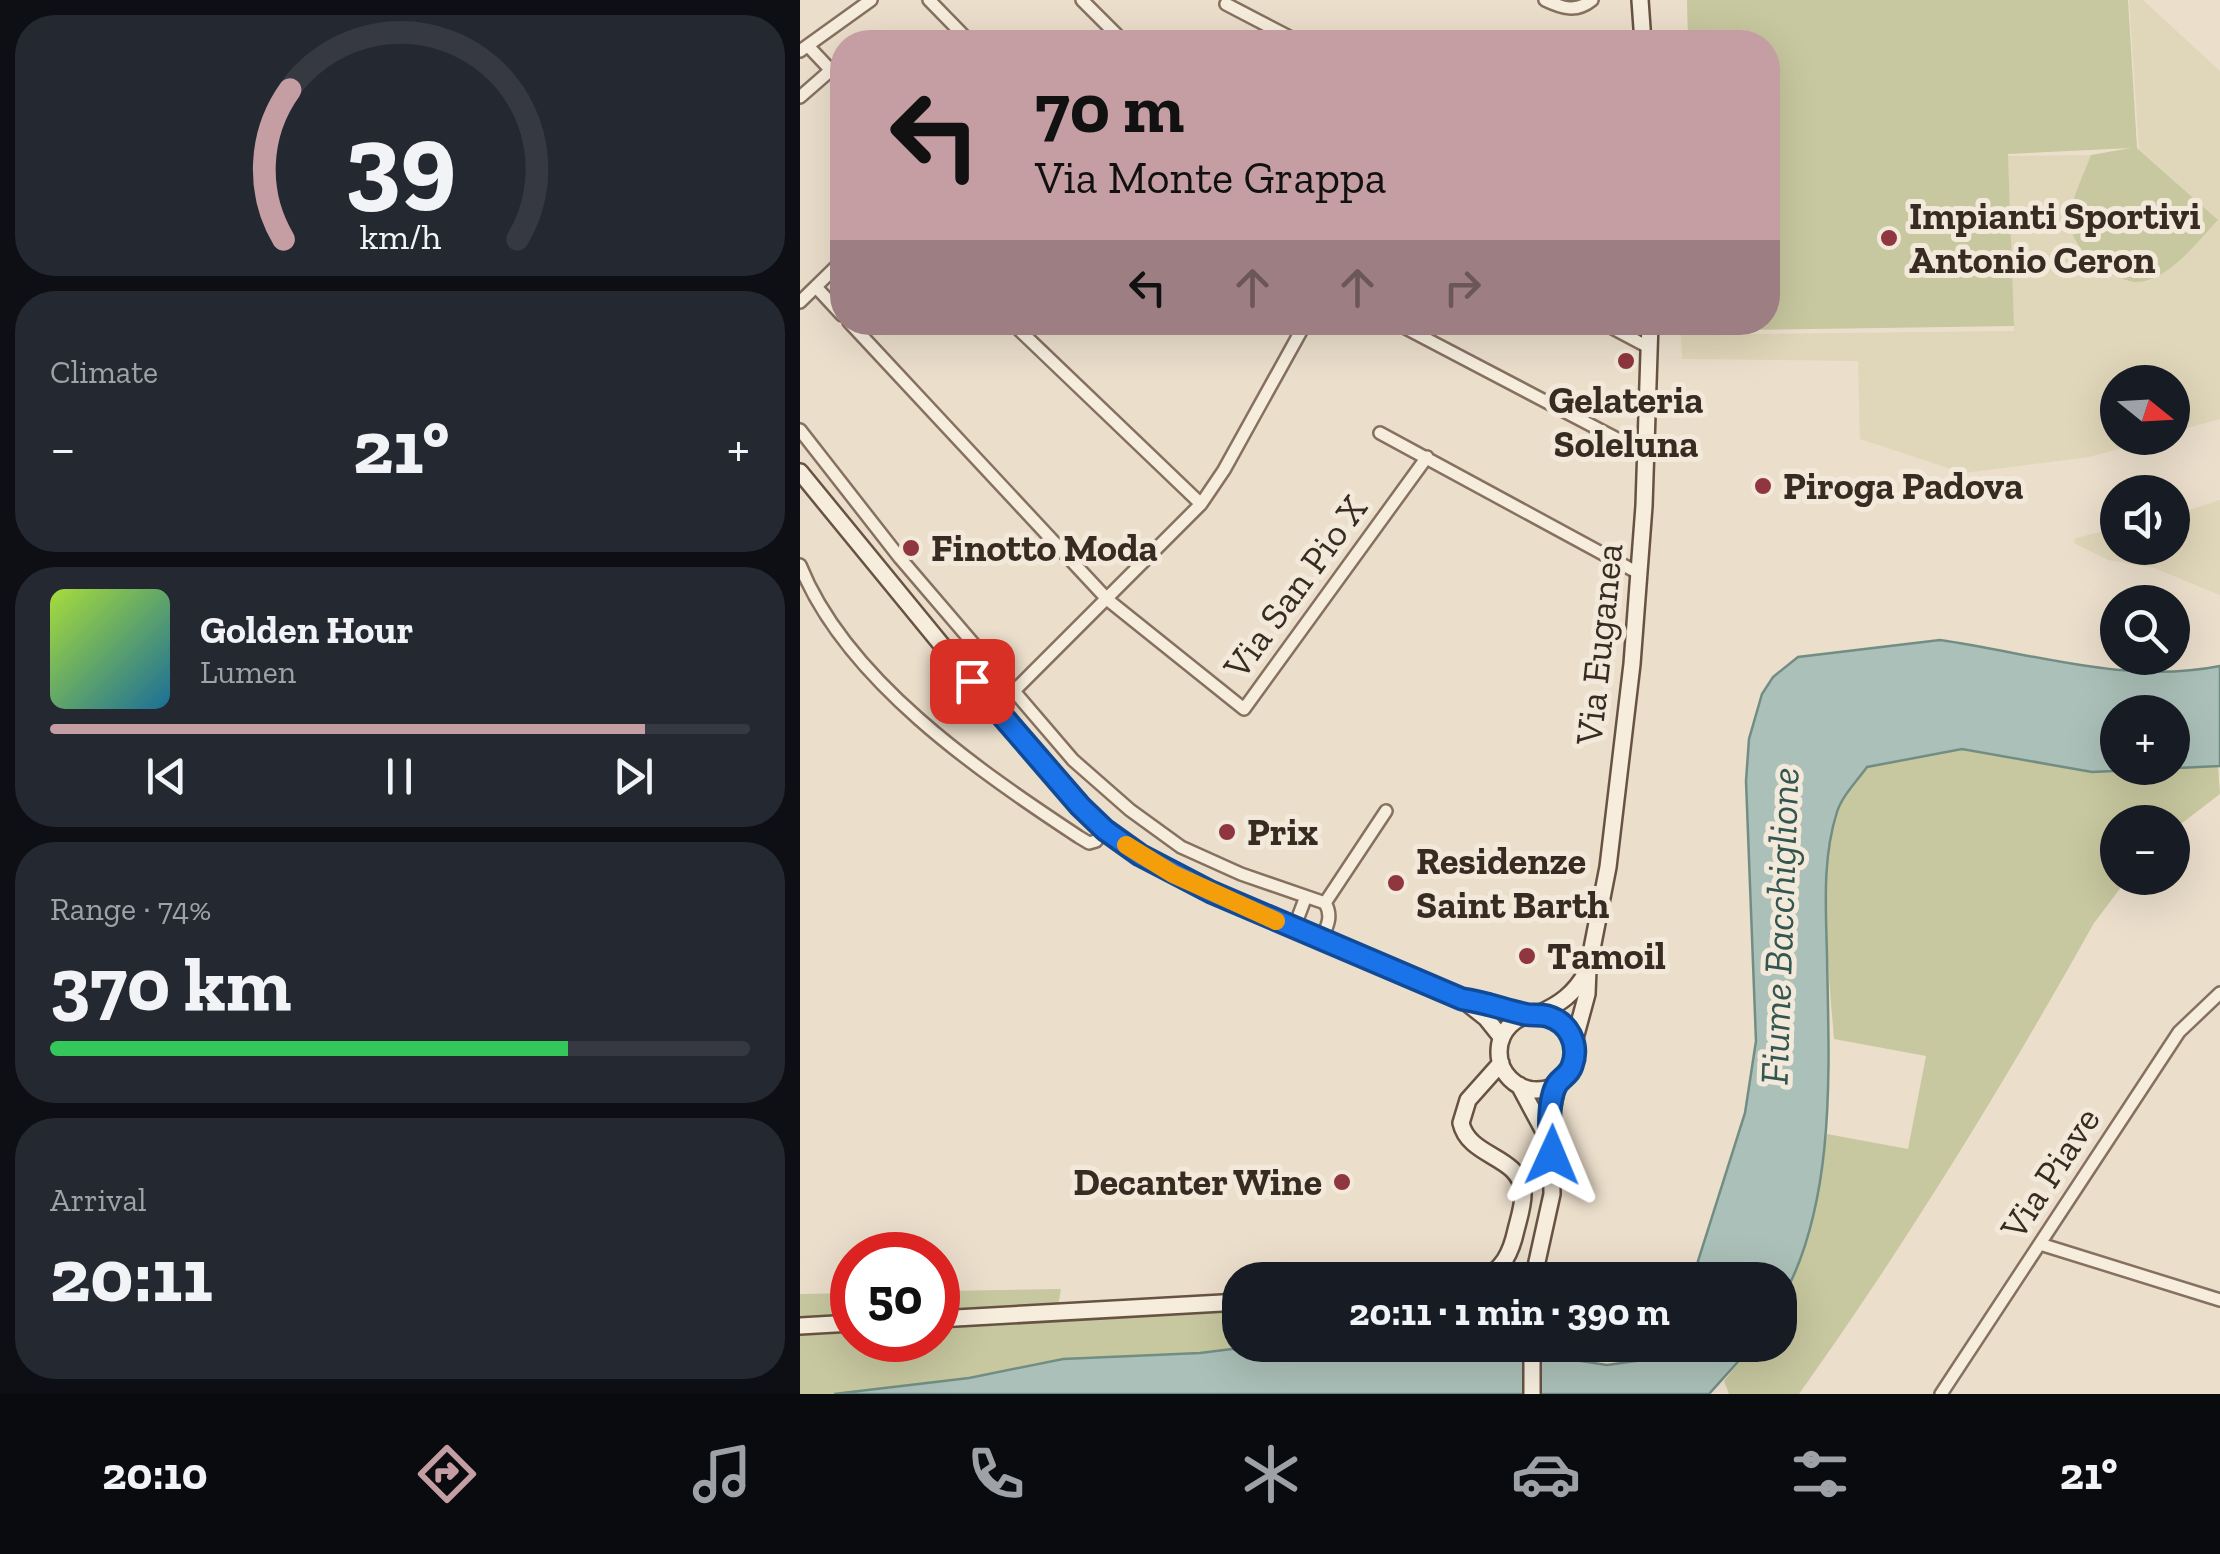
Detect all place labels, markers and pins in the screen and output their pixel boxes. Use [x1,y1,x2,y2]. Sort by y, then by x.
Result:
place label: Impianti Sportivi Antonio Ceron [1909,193,2201,283]
marker: Impianti Sportivi Antonio Ceron [1878,227,1900,249]
marker: Gelateria Soleluna [1615,350,1637,372]
place label: Gelateria Soleluna [1548,377,1704,467]
place label: Piroga Padova [1783,463,2023,509]
marker: Piroga Padova [1752,475,1774,497]
place label: Finotto Moda [931,525,1158,571]
marker: Finotto Moda [900,537,922,559]
pin [930,639,1015,724]
place label: Prix [1247,809,1318,855]
marker: Prix [1216,821,1238,843]
place label: Residenze Saint Barth [1416,838,1609,928]
marker: Residenze Saint Barth [1385,872,1407,894]
place label: Tamoil [1547,933,1666,979]
marker: Tamoil [1516,945,1538,967]
place label: Decanter Wine [1073,1159,1322,1205]
marker: Decanter Wine [1331,1171,1353,1193]

